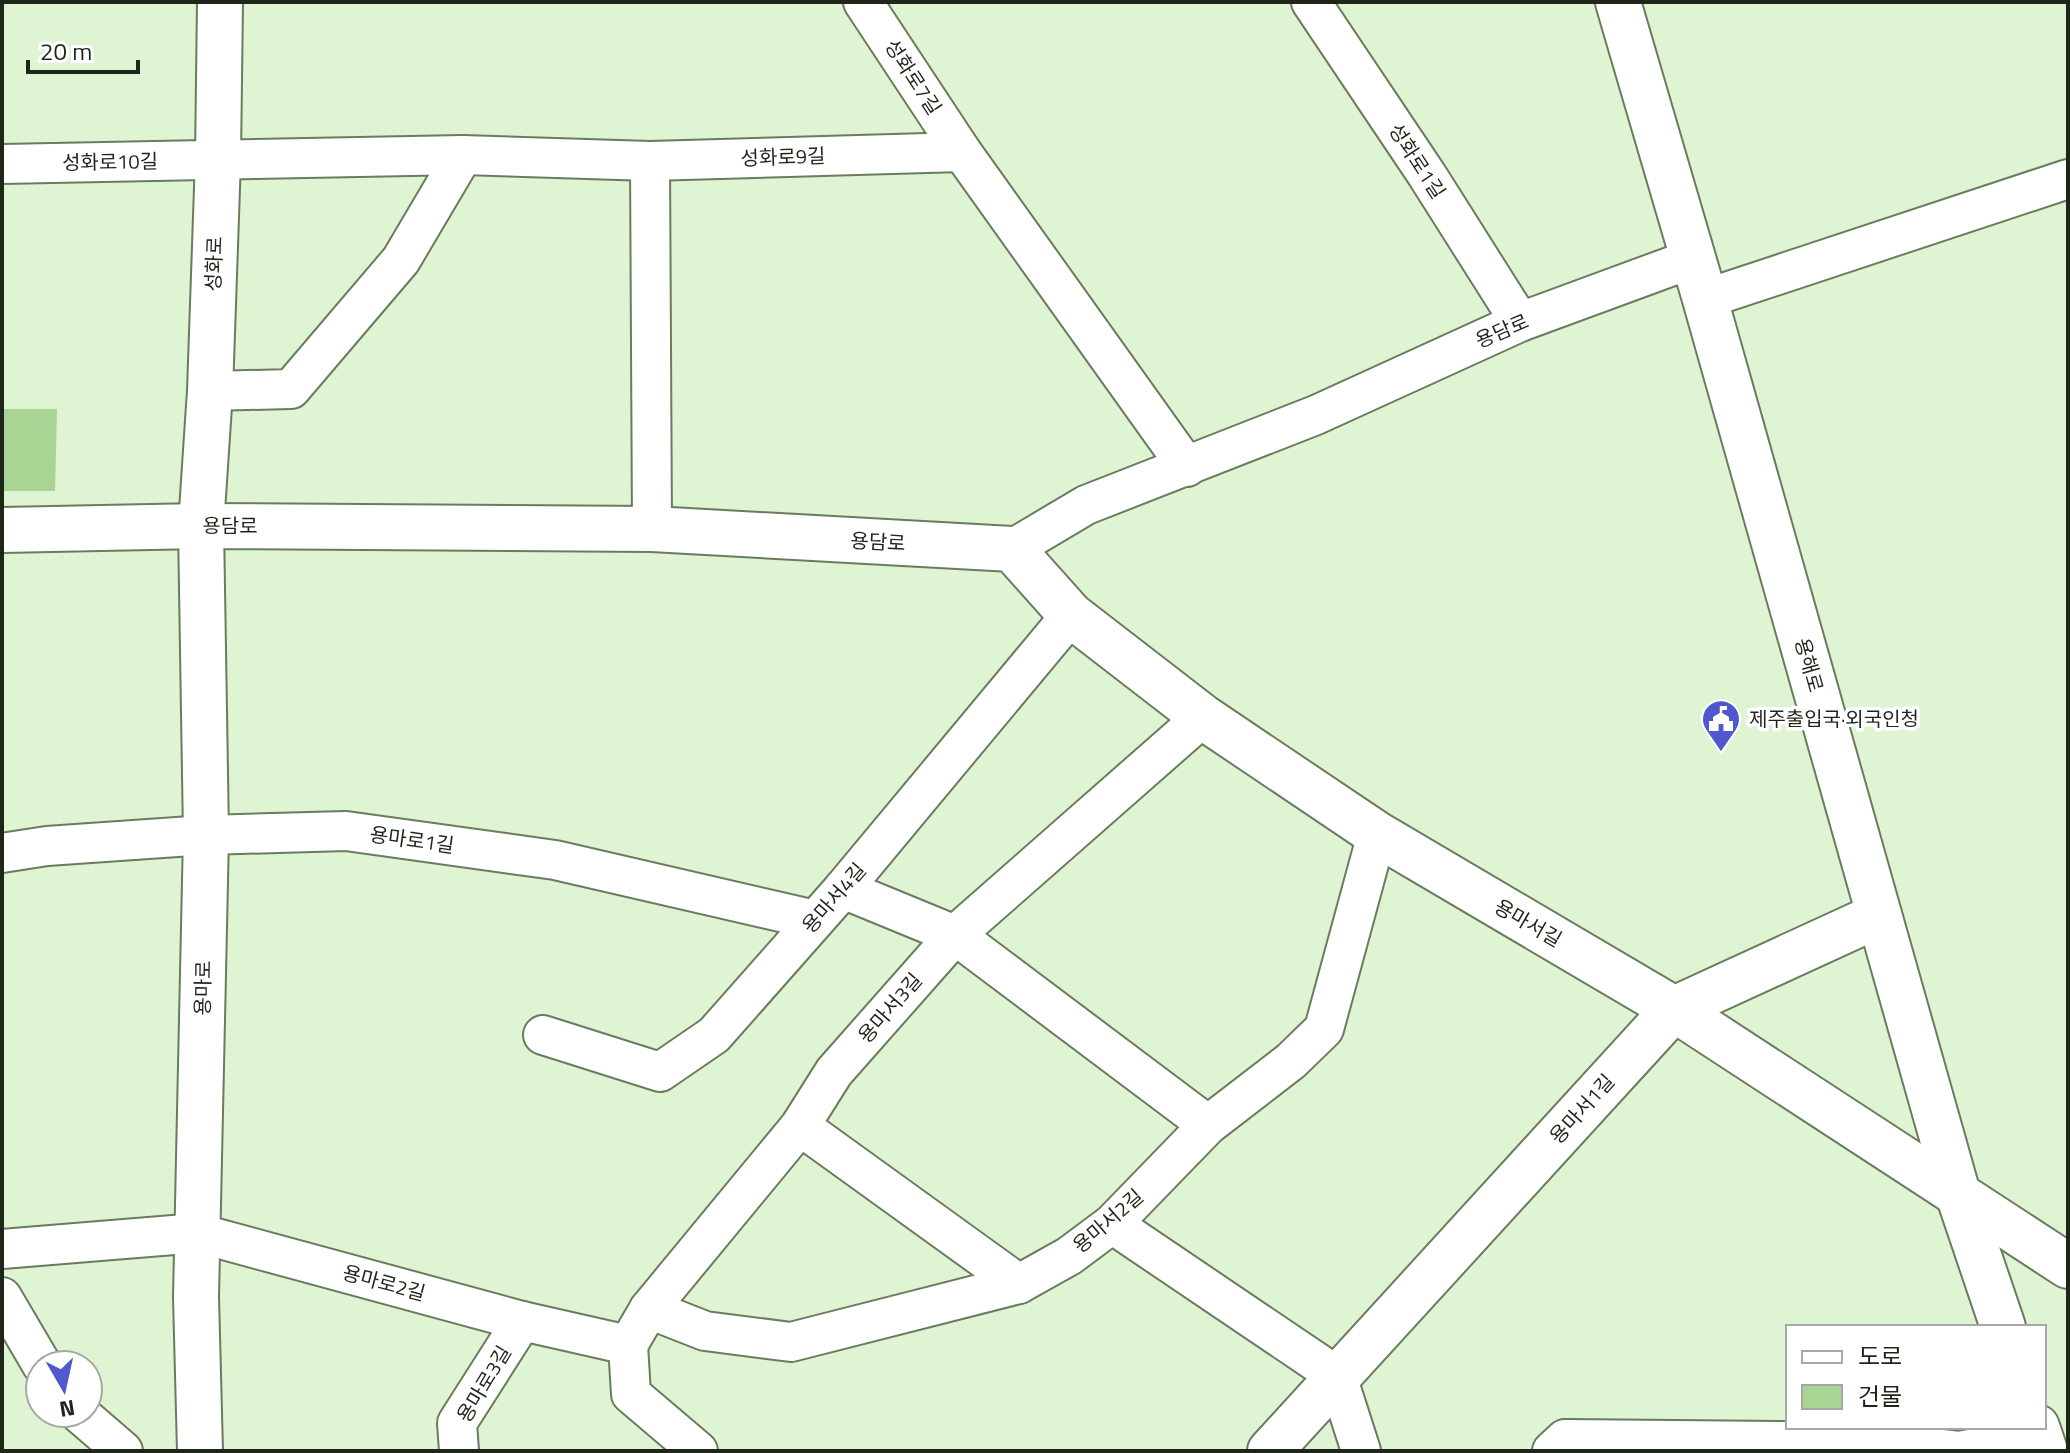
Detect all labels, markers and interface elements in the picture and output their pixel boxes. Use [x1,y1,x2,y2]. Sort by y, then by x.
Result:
scale bar [28,24,138,74]
text: 20 m [40,33,92,69]
street label: 성화로7길 [877,33,950,121]
street label: 성화로1길 [1381,117,1454,205]
street label: 성화로9길 [740,140,826,173]
street label: 성화로10길 [62,145,158,178]
street label: 성화로 [197,236,230,292]
street label: 용담로 [1470,305,1533,356]
street label: 용담로 [202,510,258,541]
street label: 용담로 [850,525,906,558]
street label: 용해로 [1787,634,1832,696]
public building icon: 제주출입국·외국인청 [1700,698,1742,753]
place label: 제주출입국·외국인청 [1749,703,1919,734]
street label: 용마로1길 [368,818,456,861]
street label: 용마서4길 [794,855,873,940]
street label: 용마서길 [1489,891,1568,954]
street label: 용마로 [187,960,218,1016]
street label: 용마서3길 [850,965,929,1050]
street label: 용마서1길 [1542,1067,1622,1151]
street label: 용마서2길 [1065,1181,1150,1260]
street label: 용마로2길 [339,1257,429,1308]
legend [1786,1325,2046,1429]
text: 도로 [1858,1338,1902,1374]
street label: 용마로3길 [448,1339,519,1428]
north arrow [24,1349,104,1429]
text: 건물 [1858,1378,1902,1414]
text: N [57,1391,77,1427]

